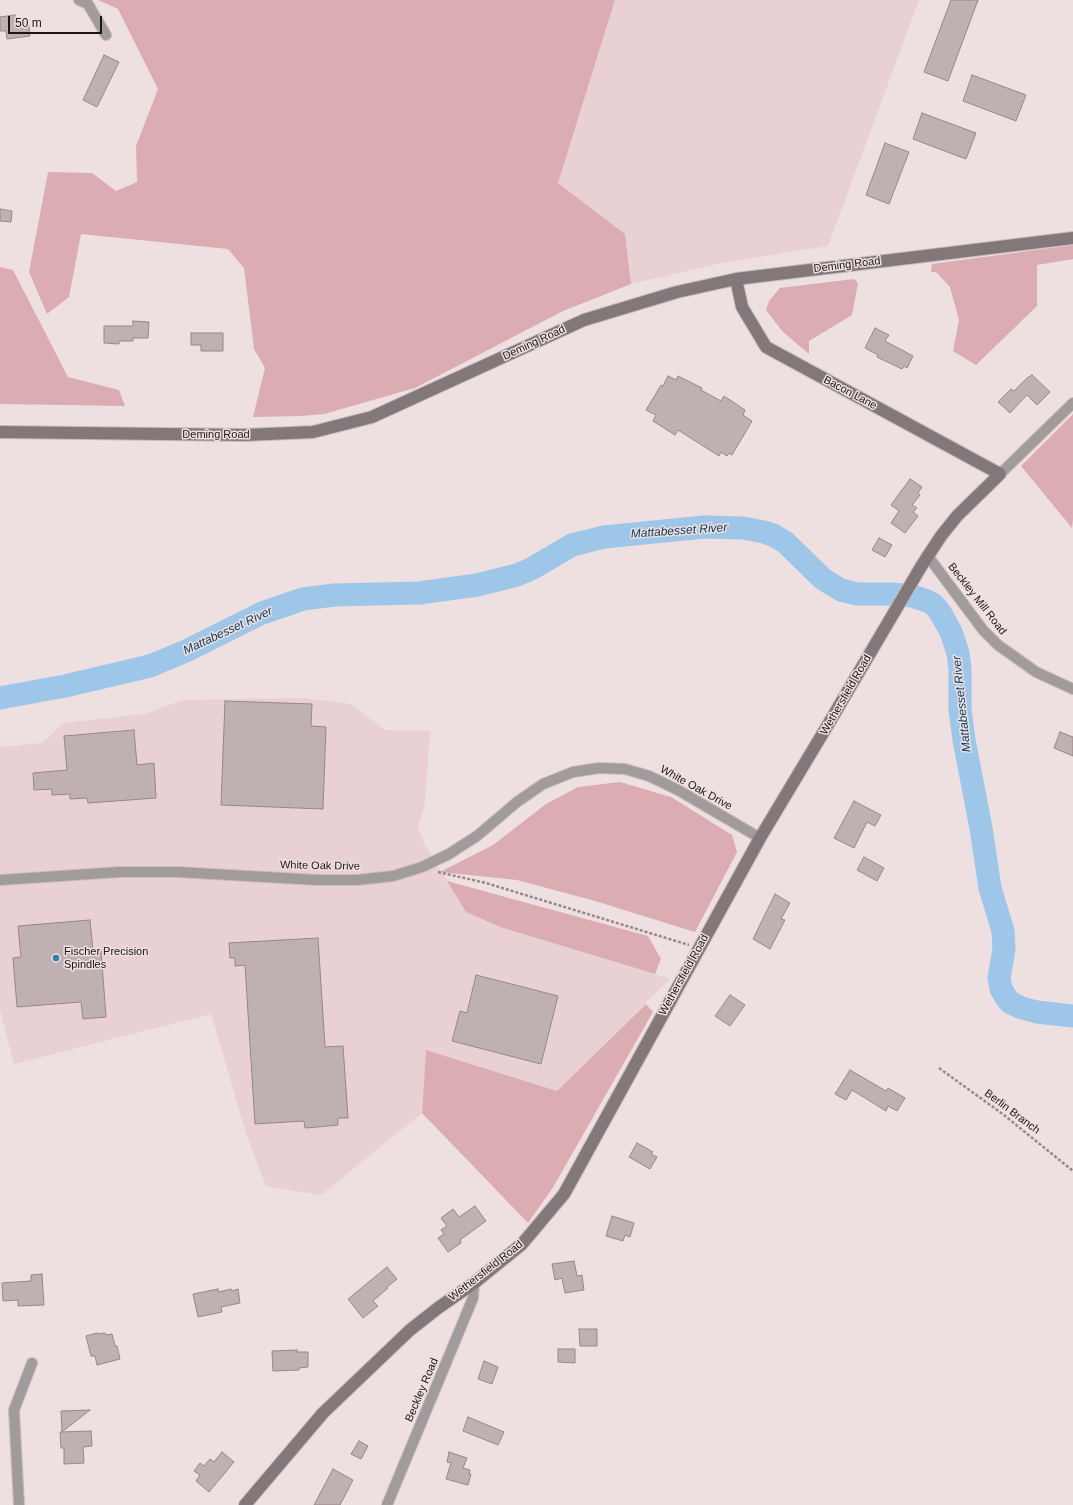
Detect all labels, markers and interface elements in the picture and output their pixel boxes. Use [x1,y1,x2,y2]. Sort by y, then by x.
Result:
scale bar [10,8,104,34]
text: 50 m [15,16,42,30]
street label: Deming Road [813,254,881,276]
street label: Deming Road [501,323,567,363]
street label: Bacon Lane [821,373,879,413]
street label: Deming Road [182,428,250,442]
water label: Mattabesset River [630,520,728,542]
street label: Beckley Mill Road [945,560,1009,638]
water label: Mattabesset River [181,604,275,658]
street label: Wethersfield Road [818,653,874,737]
water label: Mattabesset River [950,655,974,753]
street label: White Oak Drive [658,763,734,813]
street label: White Oak Drive [280,859,360,873]
street label: Wethersfield Road [656,932,712,1018]
place label: Fischer Precision Spindles [64,945,148,971]
marker: Fischer Precision Spindles [51,953,61,963]
street label: Berlin Branch [982,1087,1042,1137]
street label: Wethersfield Road [446,1238,526,1304]
street label: Beckley Road [403,1356,441,1424]

